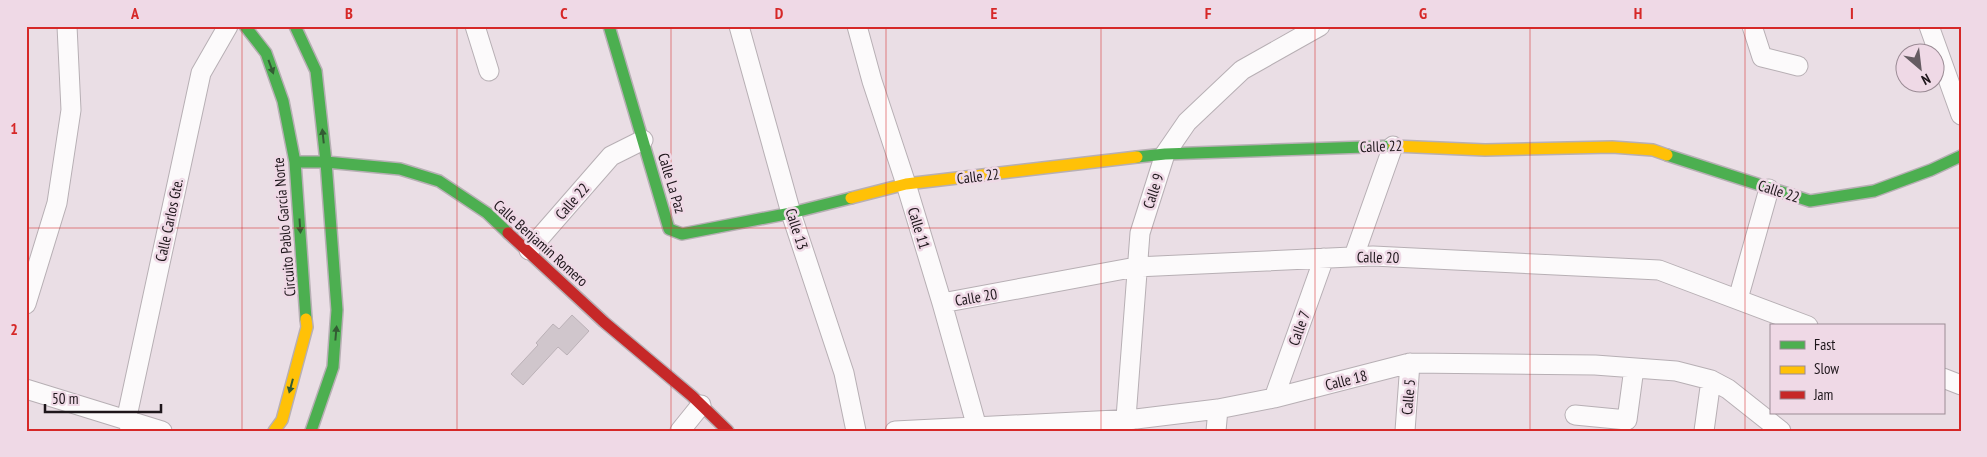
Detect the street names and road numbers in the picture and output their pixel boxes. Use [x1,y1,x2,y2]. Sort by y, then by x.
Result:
street label: Calle 22 [1359,136,1403,156]
street label: Calle La Paz [654,151,690,215]
street label: Circuito Pablo García Norte [268,157,300,297]
street label: Calle 22 [956,164,1000,188]
street label: Calle 9 [1138,171,1168,211]
street label: Calle 22 [1756,175,1802,207]
street label: Calle Carlos Gte. [151,176,187,263]
street label: Calle 22 [551,179,593,223]
street label: Calle Benjamín Romero [490,196,592,290]
street label: Calle 11 [904,205,934,251]
street label: Calle 13 [781,206,813,252]
street label: Calle 20 [1357,247,1400,267]
street label: Calle 20 [953,284,999,310]
street label: Calle 7 [1284,308,1314,348]
street label: Calle 18 [1323,366,1369,394]
street label: Calle 5 [1397,378,1419,416]

